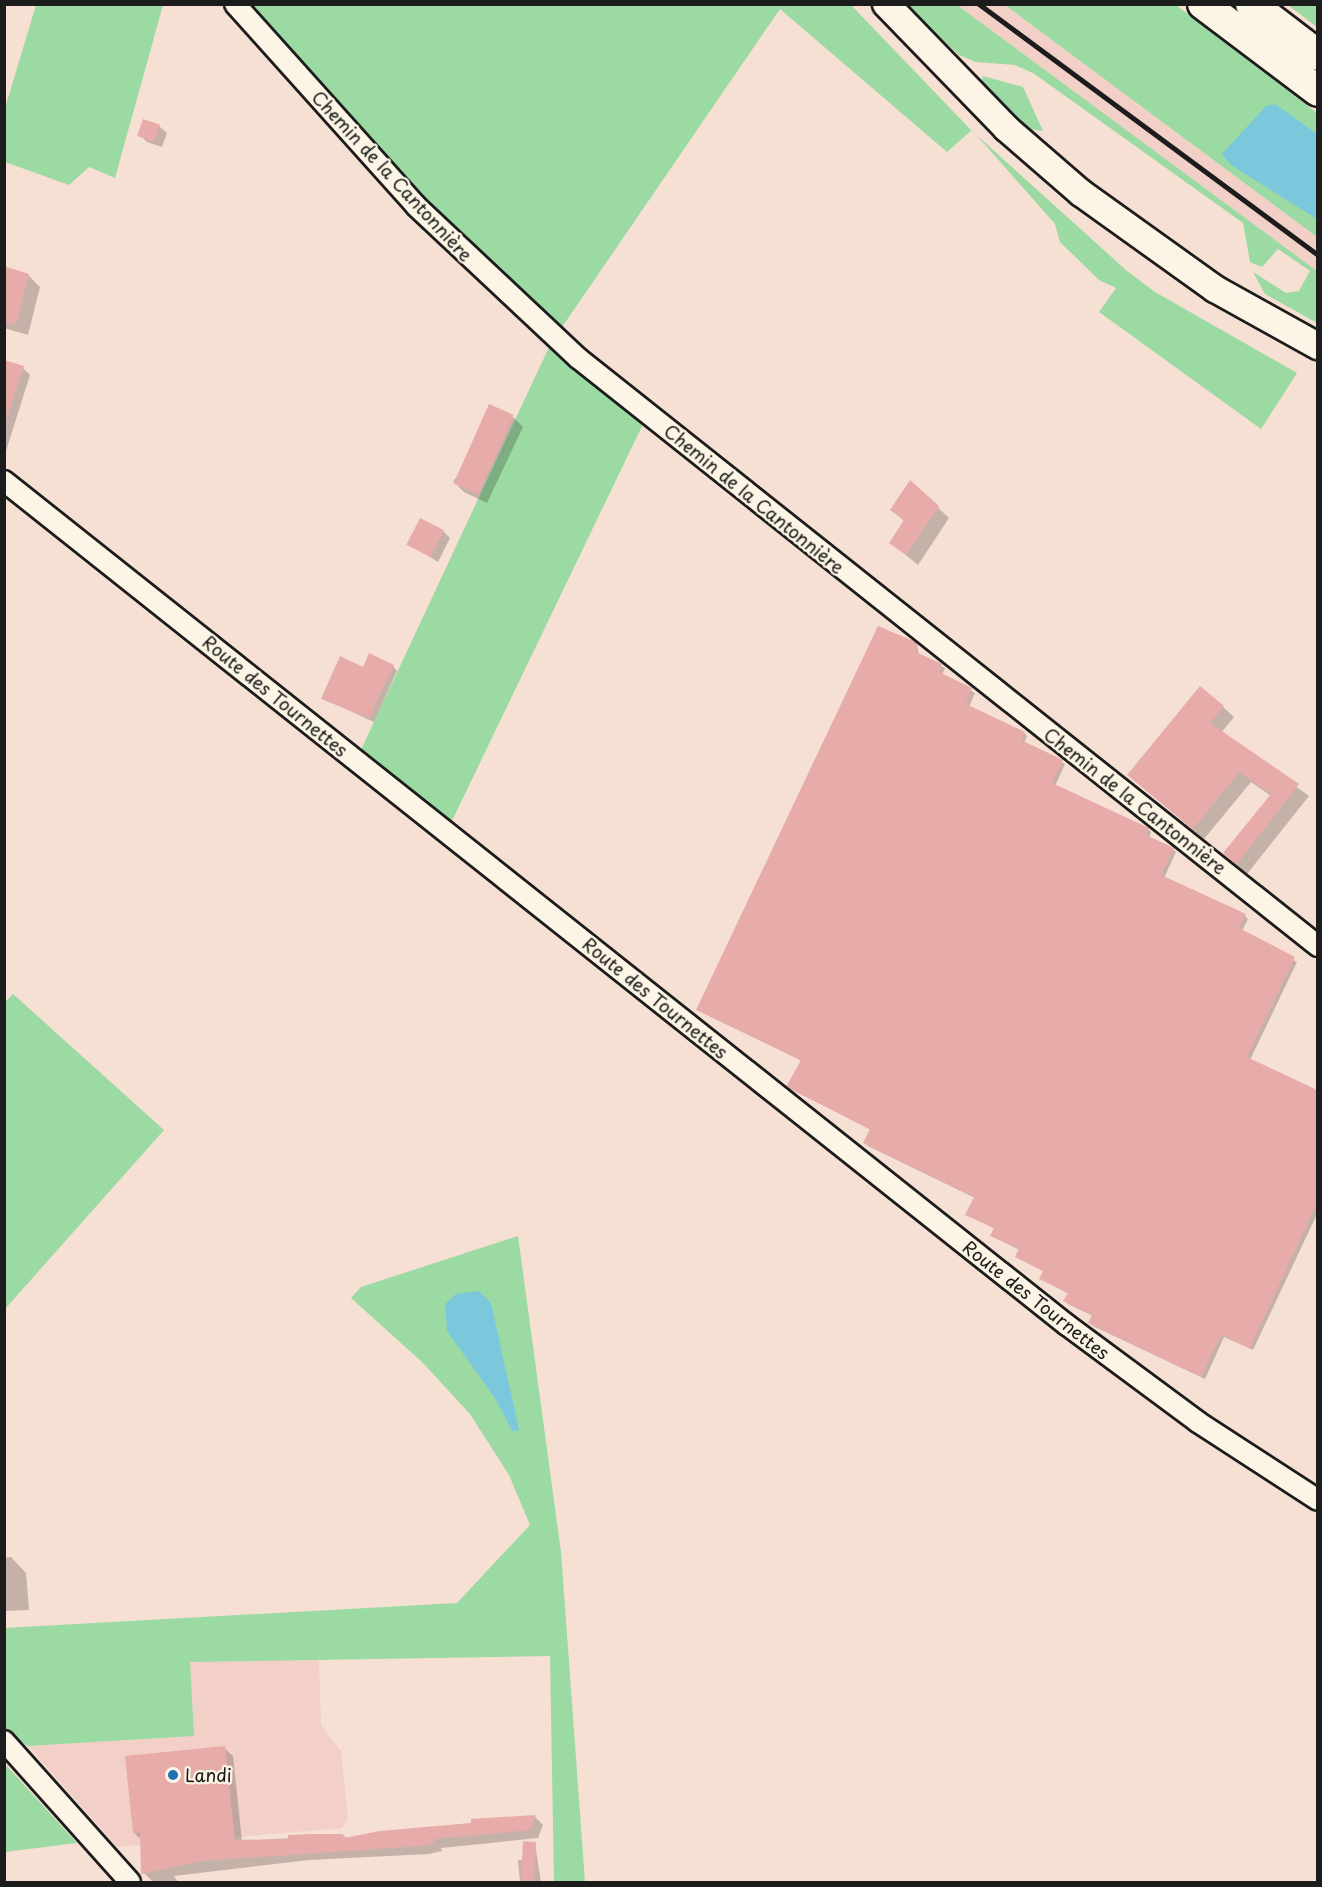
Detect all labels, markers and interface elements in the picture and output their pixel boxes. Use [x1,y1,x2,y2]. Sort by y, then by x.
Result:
street label: Chemin de la Cantonnière [307,86,477,266]
street label: Chemin de la Cantonnière [659,419,849,579]
street label: Route des Tournettes [198,631,352,761]
street label: Chemin de la Cantonnière [1039,723,1231,879]
street label: Route des Tournettes [578,933,732,1063]
street label: Route des Tournettes [958,1236,1114,1364]
place label: Landi [185,1764,232,1786]
marker: Landi [166,1768,180,1782]

